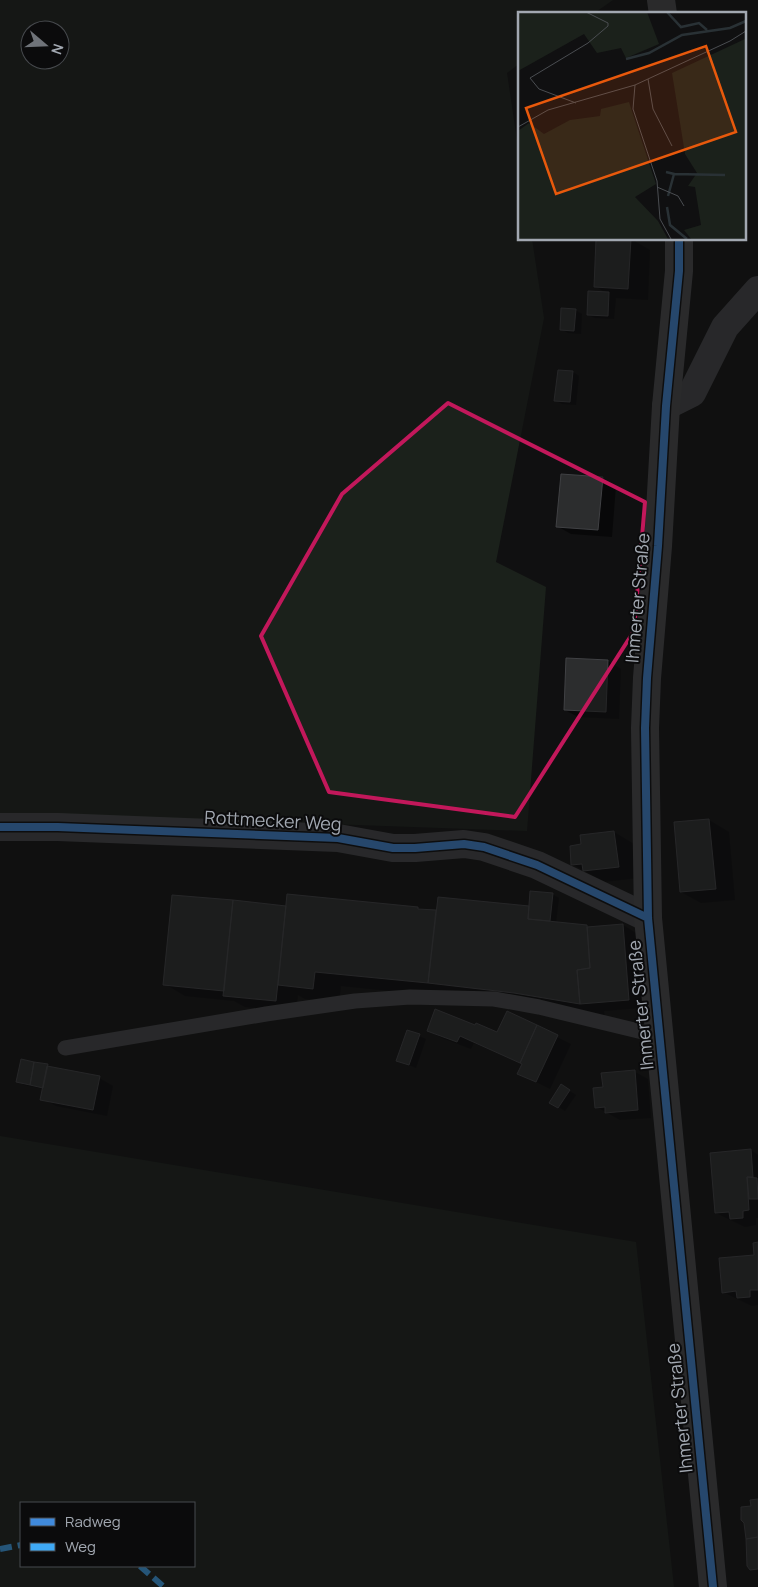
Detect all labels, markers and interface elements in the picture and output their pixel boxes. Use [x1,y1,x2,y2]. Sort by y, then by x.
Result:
inset map [518,12,746,240]
north arrow [20,20,70,70]
text: N [47,42,68,57]
street label: Ihmerter Straße [619,532,655,664]
street label: Rottmecker Weg [204,804,342,836]
street label: Ihmerter Straße [621,939,659,1071]
street label: Ihmerter Straße [660,1342,698,1474]
legend [20,1502,195,1567]
text: Radweg [65,1511,121,1532]
text: Weg [65,1536,96,1557]

